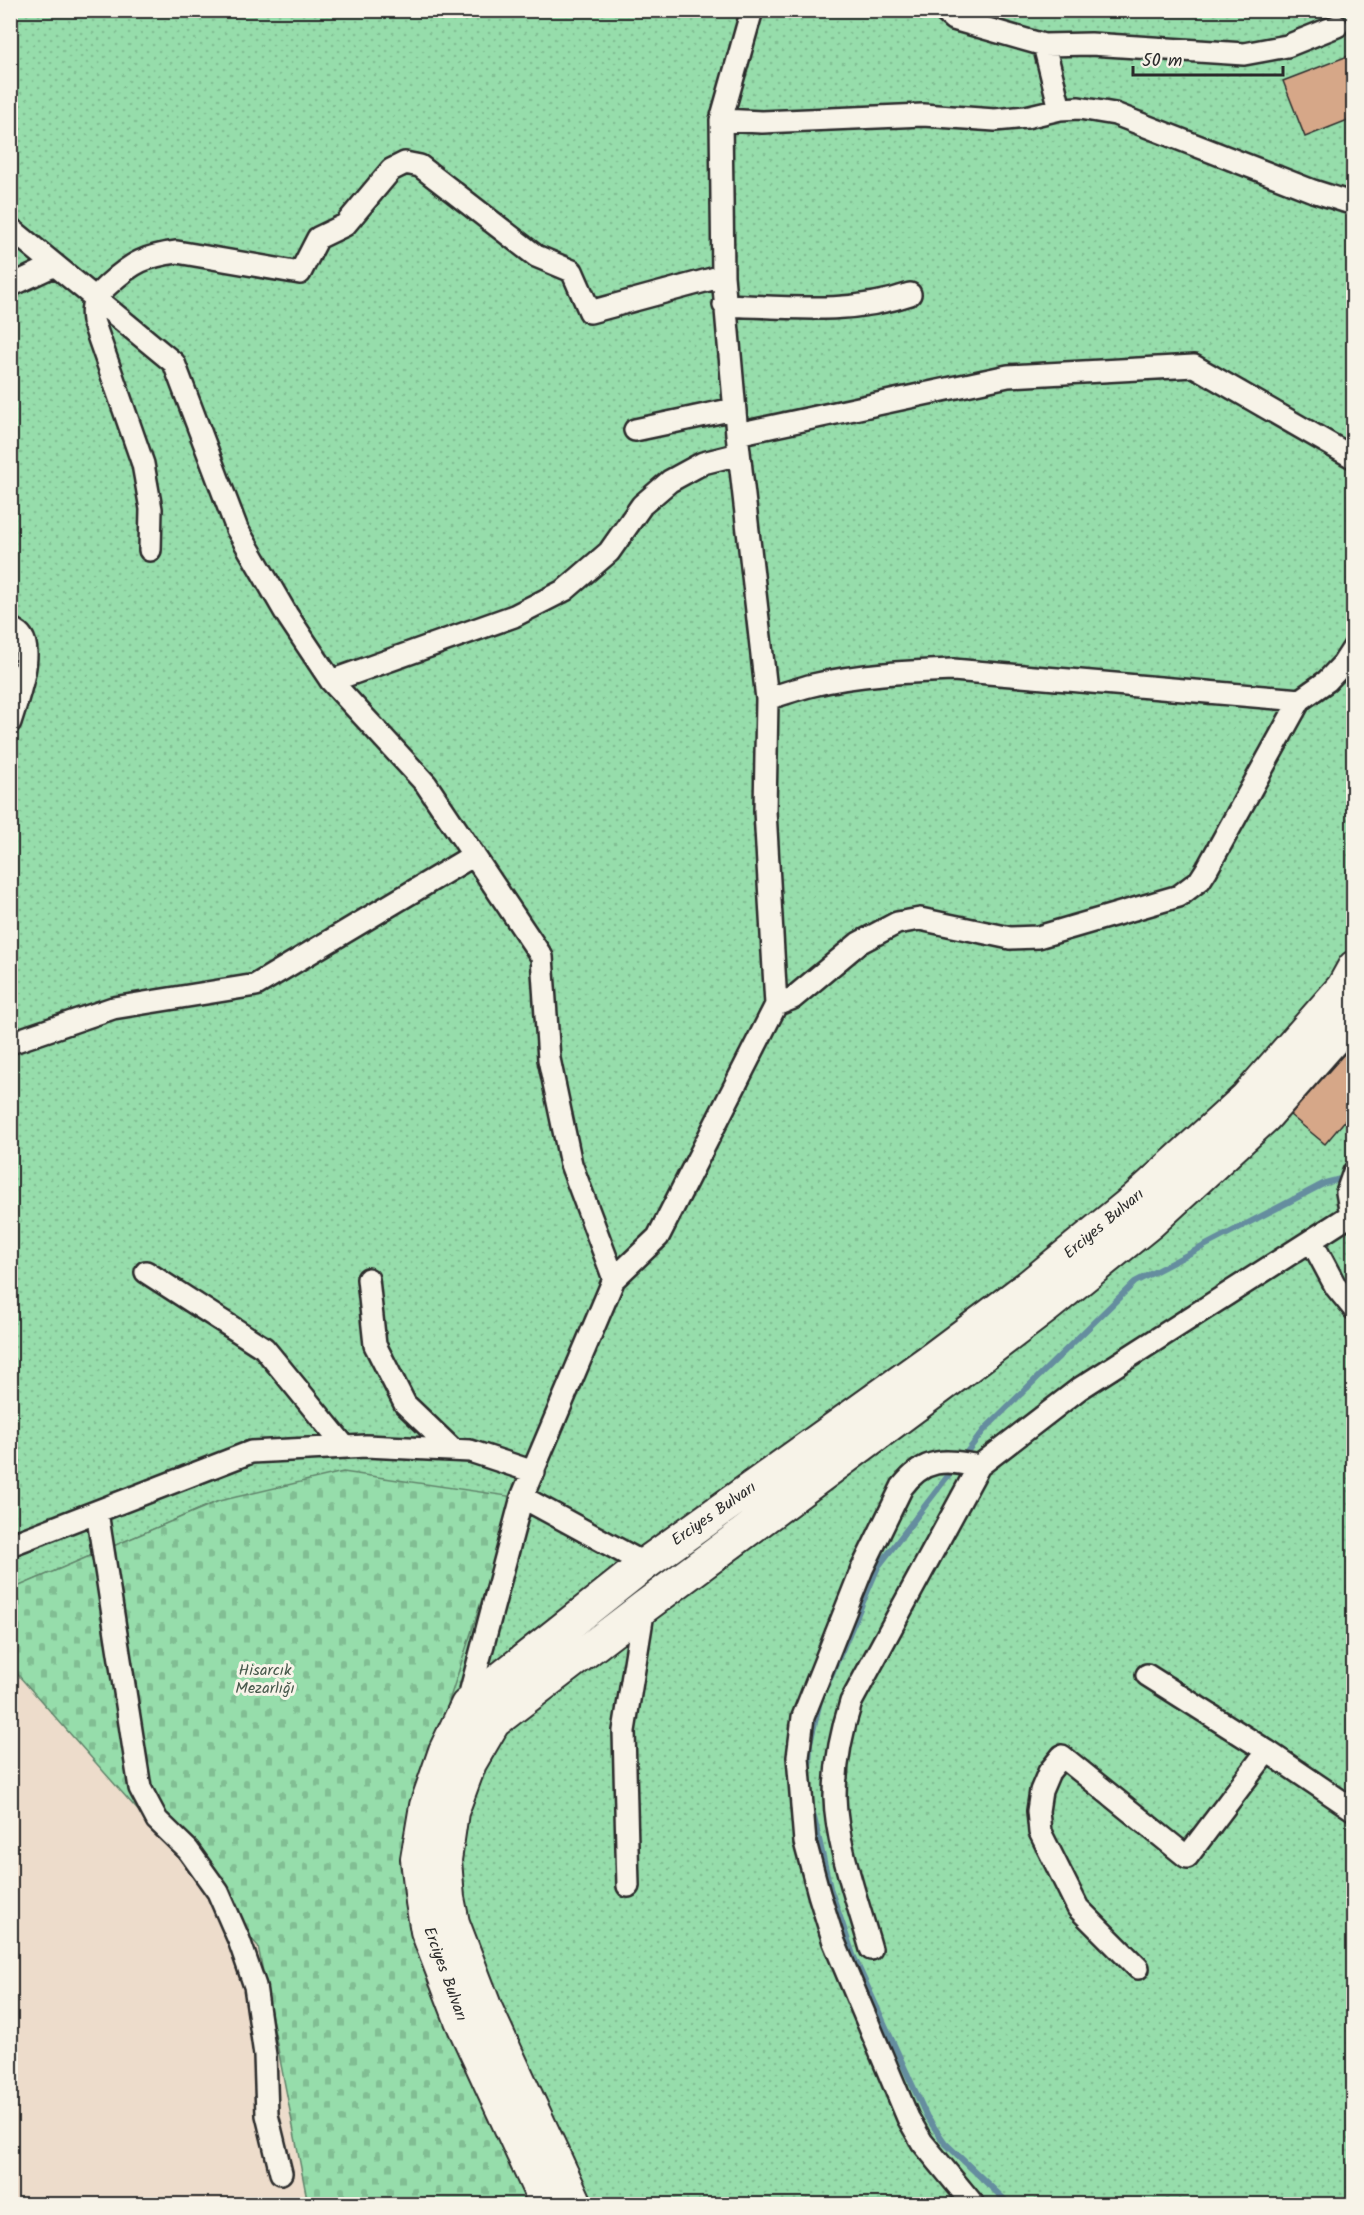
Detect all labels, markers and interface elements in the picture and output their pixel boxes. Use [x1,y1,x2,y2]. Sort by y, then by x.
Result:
scale bar [1133,39,1283,77]
text: 50 m [1142,47,1182,76]
street label: Erciyes Bulvarı [1058,1183,1150,1265]
street label: Erciyes Bulvarı [666,1475,762,1553]
park label: Hisarcık Mezarlığı [235,1658,295,1701]
street label: Erciyes Bulvarı [416,1923,474,2025]

